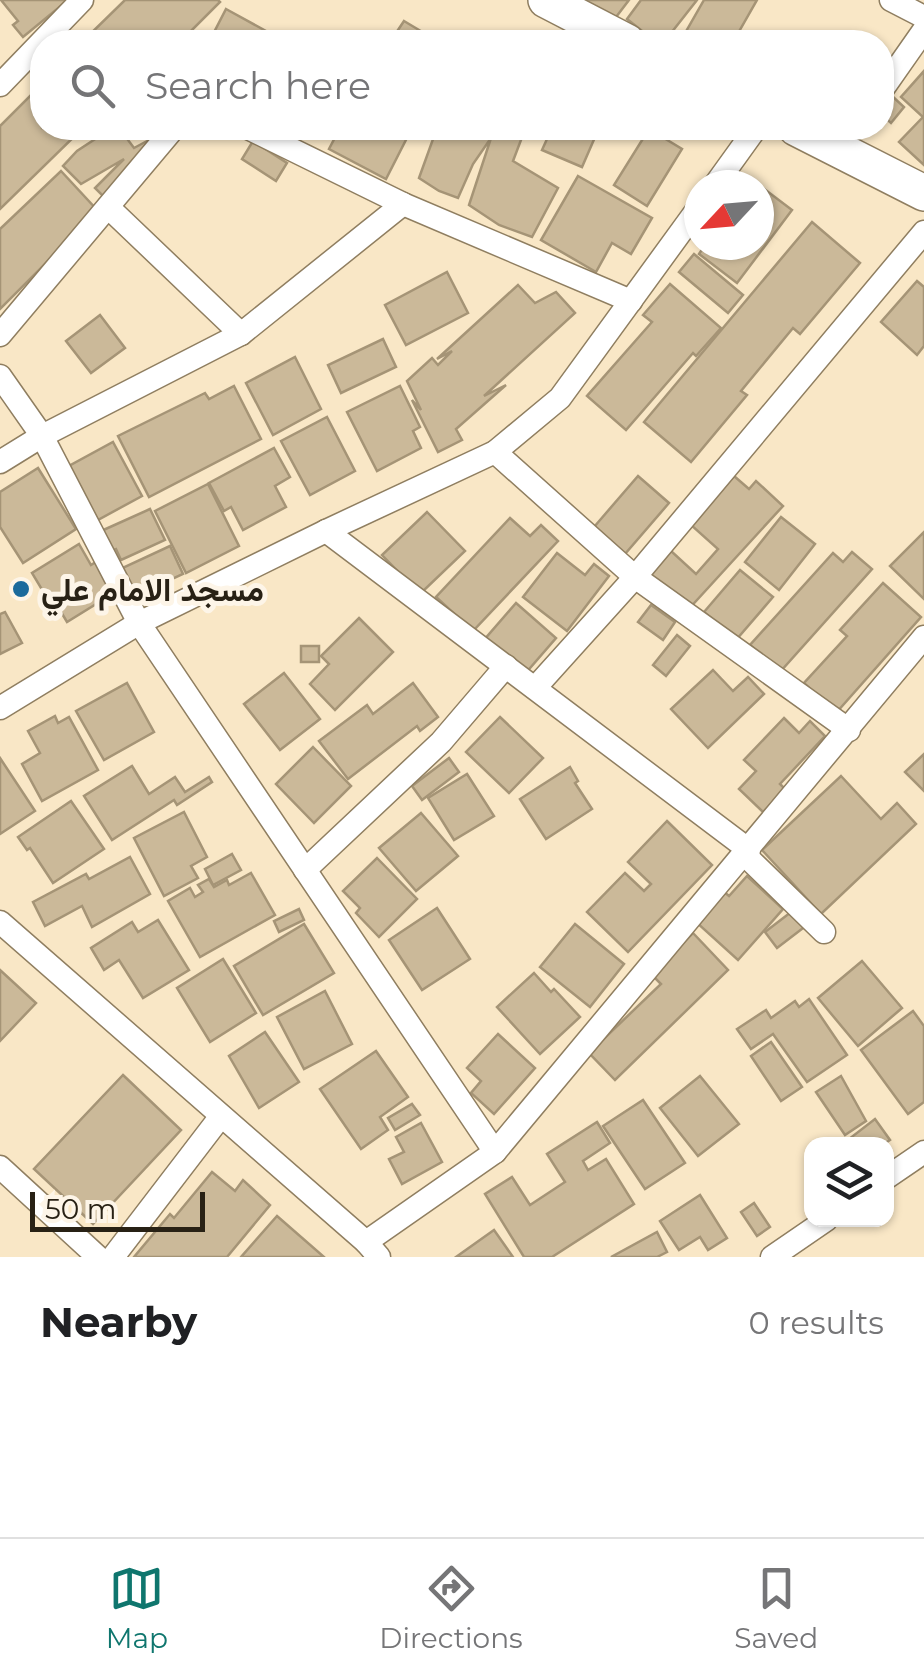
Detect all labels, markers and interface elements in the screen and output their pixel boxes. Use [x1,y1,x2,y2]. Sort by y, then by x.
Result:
search box [30,30,894,140]
icon: search [65,58,120,113]
text: Search here [145,62,371,109]
north arrow [684,170,774,260]
place label: مسجد الامام علي [41,570,264,617]
marker: مسجد الامام علي [10,578,32,600]
map controls [804,1137,894,1227]
button: layers [804,1137,894,1227]
scale bar [30,1187,205,1232]
text: 50 m [45,1192,116,1226]
text: Nearby [40,1296,197,1348]
text: 0 results [749,1303,884,1342]
tab: Map [106,1561,168,1655]
tab: Directions [379,1561,523,1655]
tab: Saved [734,1561,818,1655]

